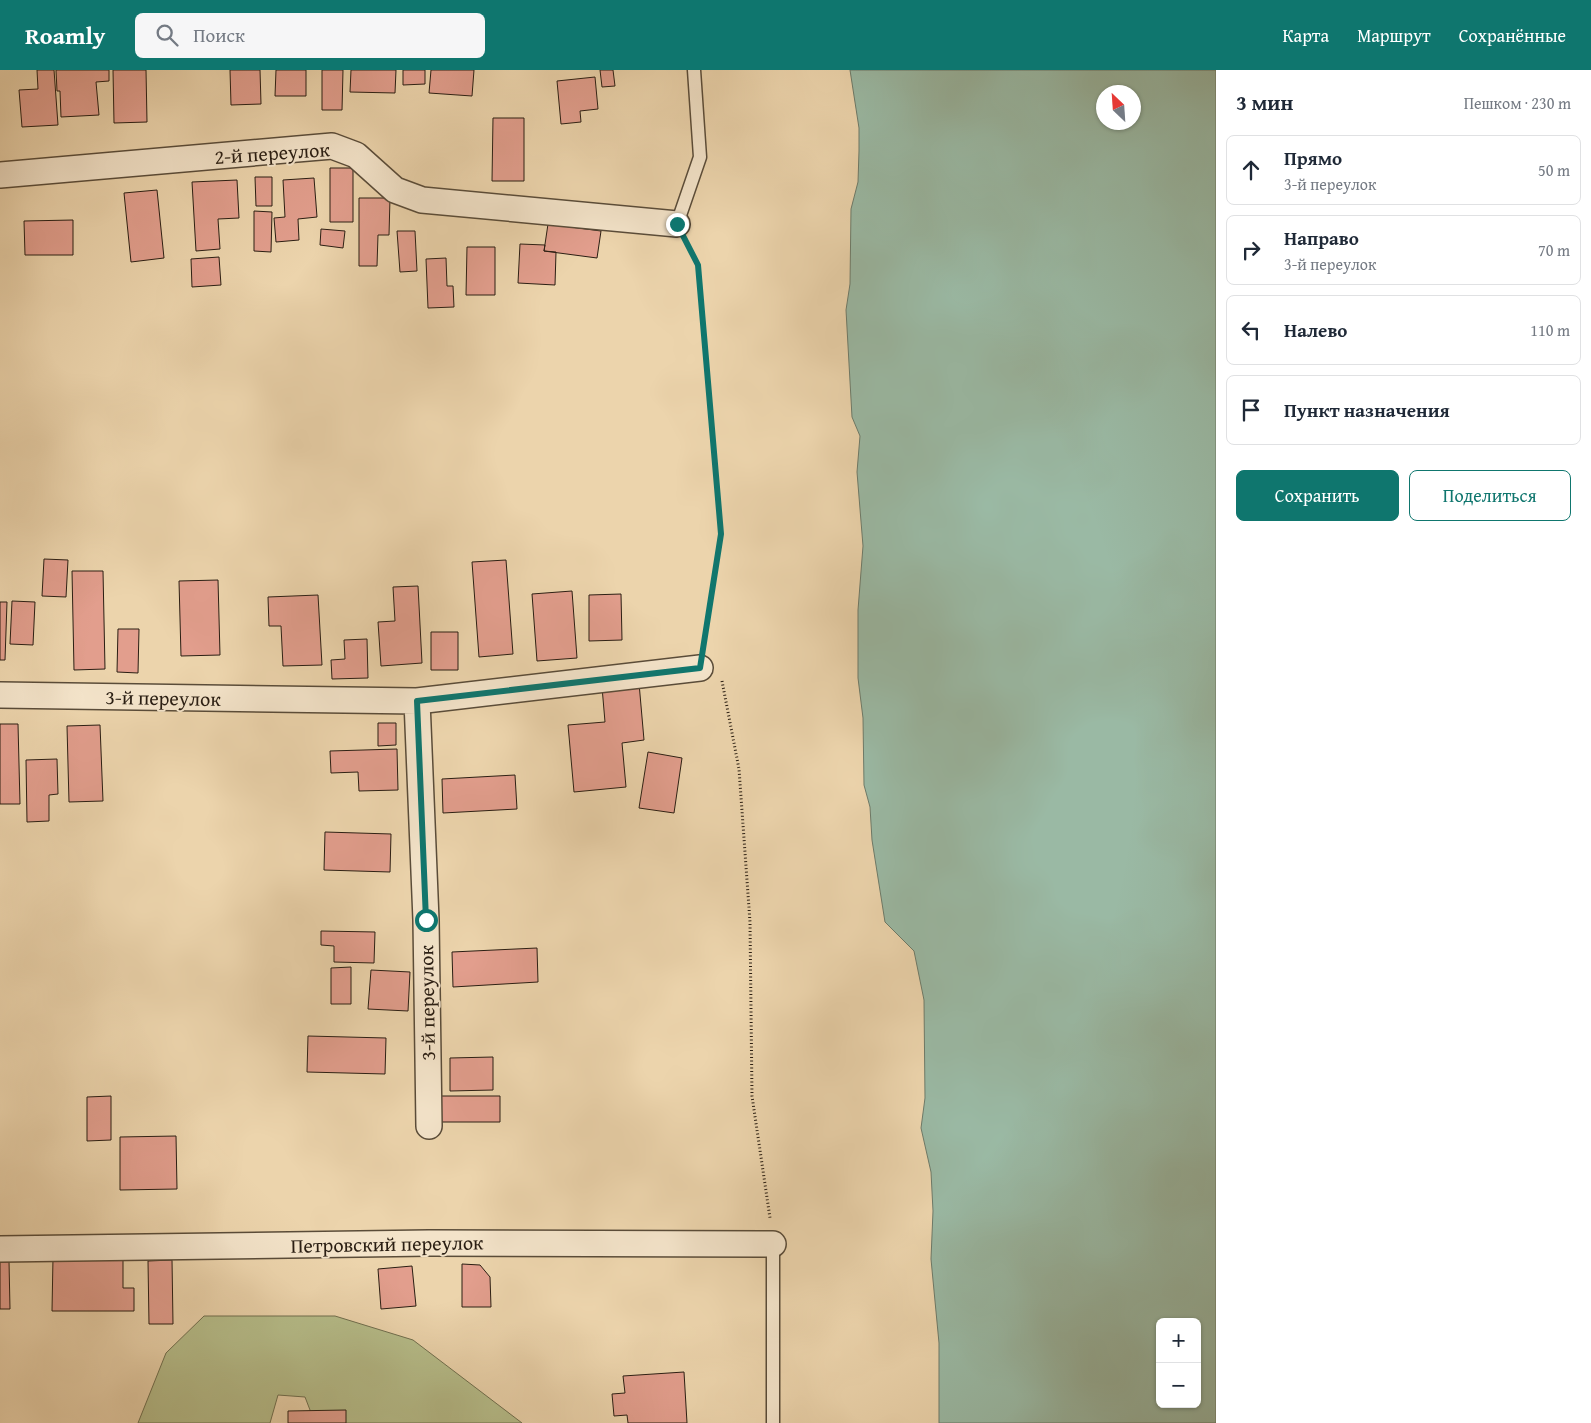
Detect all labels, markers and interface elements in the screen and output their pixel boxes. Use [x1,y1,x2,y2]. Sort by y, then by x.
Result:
search box [135,13,485,58]
text: Roamly [25,18,105,53]
icon: search [153,21,181,49]
text: Поиск [193,21,245,49]
text: Карта [1283,22,1329,49]
text: Маршрут [1357,22,1431,49]
text: Сохранённые [1459,22,1566,49]
north arrow [1096,85,1141,130]
text: 3 мин [1236,87,1293,118]
text: Пешком · 230 m [1464,91,1571,115]
street label: 2-й переулок [213,134,331,171]
text: Прямо [1284,144,1342,172]
icon: ahead [1237,156,1265,184]
text: 50 m [1538,158,1570,182]
text: 3-й переулок [1284,172,1376,196]
route end [666,213,689,236]
text: Направо [1284,224,1359,252]
icon: right [1237,236,1265,264]
text: 70 m [1538,238,1570,262]
text: 3-й переулок [1284,252,1376,276]
icon: left [1237,316,1265,344]
text: Налево [1284,316,1347,344]
text: 110 m [1530,318,1570,342]
icon: arrive [1237,396,1265,424]
text: Пункт назначения [1284,396,1450,424]
button: Сохранить [1236,470,1399,521]
button: Поделиться [1409,470,1571,521]
street label: 3-й переулок [105,682,222,713]
route start [415,909,438,932]
street label: 3-й переулок [411,944,442,1061]
street label: Петровский переулок [290,1227,484,1260]
map controls [1156,1318,1201,1408]
button: + [1156,1318,1201,1363]
button: − [1156,1363,1201,1408]

